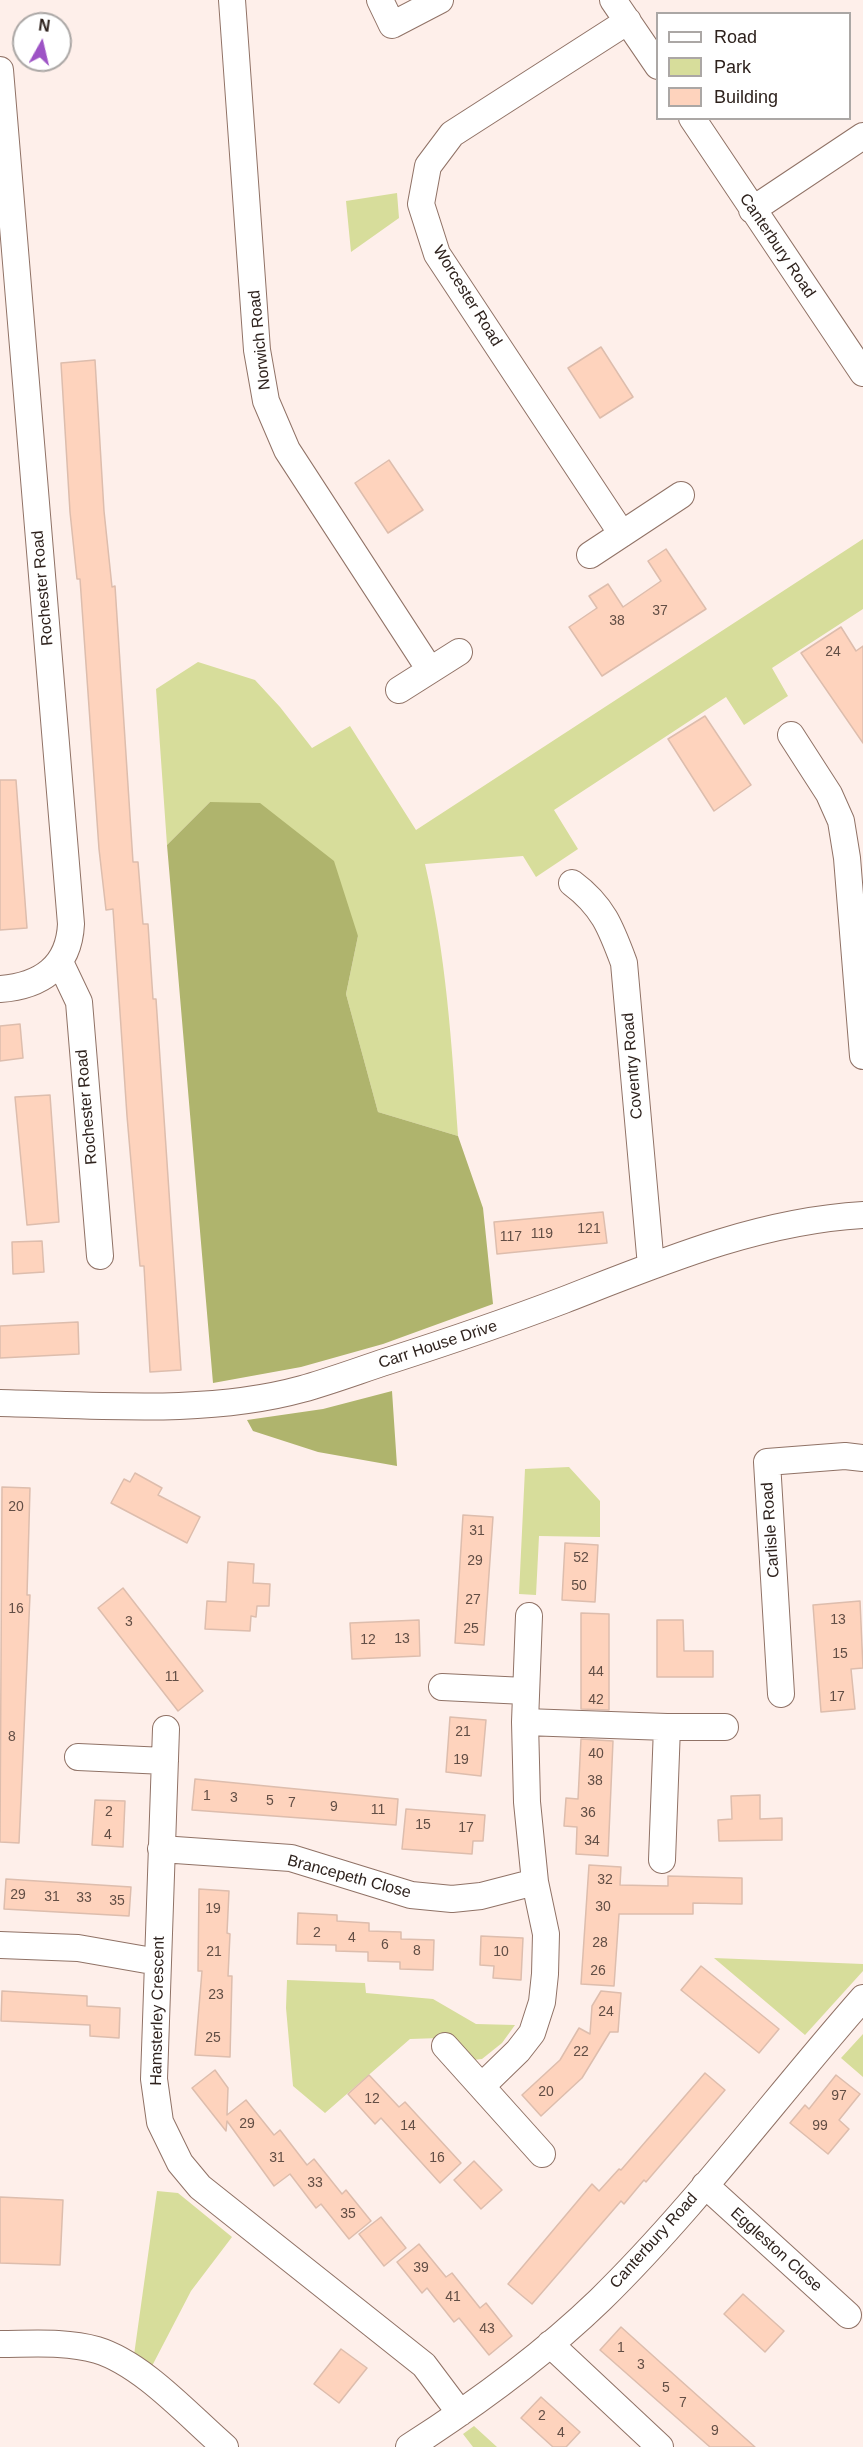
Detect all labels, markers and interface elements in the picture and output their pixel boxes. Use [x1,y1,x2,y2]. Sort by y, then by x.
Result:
north arrow [12,12,72,72]
legend [656,12,851,120]
text: N [37,16,51,35]
text: Road [714,27,757,47]
text: Park [714,57,751,77]
text: Building [714,87,778,107]
street label: Canterbury Road [735,190,819,302]
street label: Worcester Road [428,242,506,350]
street label: Norwich Road [245,289,275,391]
street label: Rochester Road [28,530,58,646]
house number: 37 [652,603,668,619]
house number: 38 [609,613,625,629]
house number: 24 [825,644,841,660]
street label: Coventry Road [619,1012,647,1120]
street label: Rochester Road [72,1049,102,1165]
house number: 121 [577,1221,601,1237]
house number: 119 [531,1226,553,1242]
house number: 117 [500,1229,522,1245]
street label: Carr House Drive [376,1317,500,1373]
street label: Carlisle Road [758,1481,784,1579]
house number: 20 [8,1499,24,1515]
house number: 31 [469,1523,485,1539]
house number: 52 [573,1550,589,1566]
house number: 29 [467,1553,483,1569]
house number: 50 [571,1578,587,1594]
house number: 27 [465,1592,481,1608]
house number: 16 [8,1601,24,1617]
house number: 13 [830,1612,846,1628]
house number: 3 [125,1614,133,1630]
house number: 25 [463,1621,479,1637]
house number: 13 [394,1631,410,1647]
house number: 12 [360,1632,376,1648]
house number: 15 [832,1646,848,1662]
house number: 44 [588,1664,604,1680]
house number: 11 [165,1669,179,1685]
house number: 17 [829,1689,845,1705]
house number: 42 [588,1692,604,1708]
house number: 21 [455,1724,471,1740]
house number: 8 [8,1729,16,1745]
house number: 40 [588,1746,604,1762]
house number: 19 [453,1752,469,1768]
house number: 38 [587,1773,603,1789]
house number: 1 [203,1788,211,1804]
house number: 3 [230,1790,238,1806]
house number: 5 [266,1793,274,1809]
house number: 7 [288,1795,296,1811]
house number: 9 [330,1799,338,1815]
house number: 11 [371,1802,385,1818]
house number: 2 [105,1804,113,1820]
house number: 36 [580,1805,596,1821]
house number: 15 [415,1817,431,1833]
house number: 17 [458,1820,474,1836]
house number: 4 [104,1827,112,1843]
house number: 34 [584,1833,600,1849]
street label: Brancepeth Close [285,1851,413,1903]
house number: 32 [597,1872,613,1888]
house number: 29 [10,1887,26,1903]
house number: 31 [44,1889,60,1905]
house number: 33 [76,1890,92,1906]
house number: 35 [109,1893,125,1909]
house number: 30 [595,1899,611,1915]
house number: 19 [205,1901,221,1917]
house number: 2 [313,1925,321,1941]
house number: 4 [348,1930,356,1946]
house number: 28 [592,1935,608,1951]
street label: Hamsterley Crescent [147,1936,169,2086]
house number: 6 [381,1937,389,1953]
house number: 8 [413,1943,421,1959]
house number: 21 [206,1944,222,1960]
house number: 10 [493,1944,509,1960]
house number: 26 [590,1963,606,1979]
house number: 23 [208,1987,224,2003]
house number: 24 [598,2004,614,2020]
house number: 25 [205,2030,221,2046]
house number: 22 [573,2044,589,2060]
house number: 20 [538,2084,554,2100]
house number: 97 [831,2088,847,2104]
house number: 12 [364,2091,380,2107]
house number: 29 [239,2116,255,2132]
house number: 14 [400,2118,416,2134]
house number: 99 [812,2118,828,2134]
house number: 31 [269,2150,285,2166]
house number: 16 [429,2150,445,2166]
house number: 33 [307,2175,323,2191]
street label: Canterbury Road [606,2189,702,2293]
street label: Eggleston Close [726,2204,826,2296]
house number: 35 [340,2206,356,2222]
house number: 39 [413,2260,429,2276]
house number: 41 [445,2289,461,2305]
house number: 43 [479,2321,495,2337]
house number: 1 [617,2340,625,2356]
house number: 3 [637,2357,645,2373]
house number: 5 [662,2380,670,2396]
house number: 7 [679,2395,687,2411]
house number: 2 [538,2408,546,2424]
house number: 9 [711,2423,719,2439]
house number: 4 [557,2425,565,2441]

